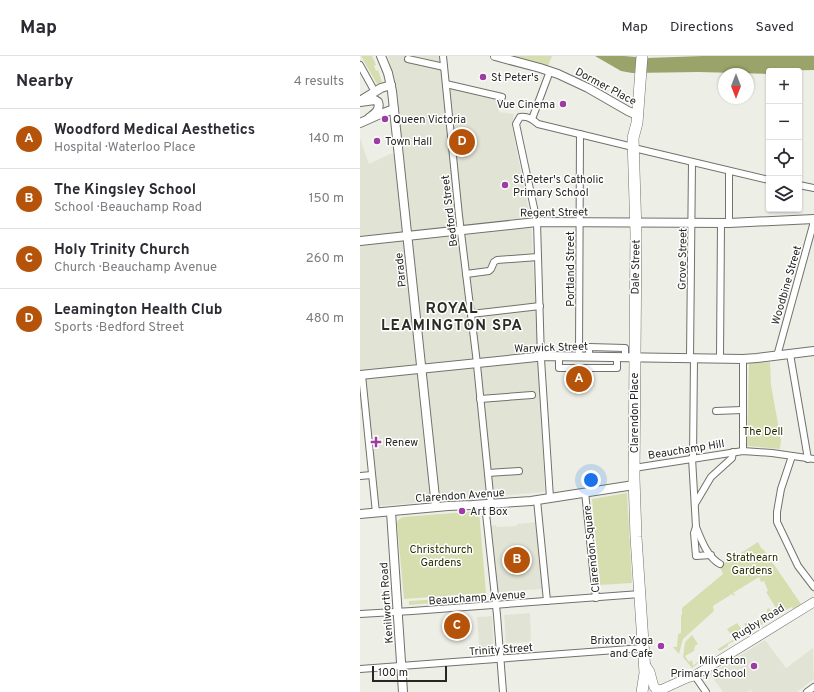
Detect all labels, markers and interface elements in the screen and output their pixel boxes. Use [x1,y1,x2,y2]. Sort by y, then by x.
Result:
text: Map [20,16,57,40]
text: Map [622,19,648,36]
text: Directions [670,19,734,36]
text: Saved [756,19,794,36]
street label: Dormer Place [573,65,639,109]
north arrow [718,68,754,104]
map controls [766,68,802,212]
button: + [766,68,802,104]
text: Nearby [16,71,73,93]
place label: St Peter's [491,71,539,85]
marker: St Peter's [478,72,488,82]
text: 4 results [294,74,344,90]
place label: Vue Cinema [496,98,555,112]
marker: Vue Cinema [558,99,568,109]
button: − [766,104,802,140]
place label: Queen Victoria [393,113,466,127]
marker: Queen Victoria [380,114,390,124]
text: Woodford Medical Aesthetics [54,121,255,140]
pin: D [449,127,475,157]
text: A [24,131,34,147]
text: 140 m [309,131,344,147]
place label: Town Hall [385,135,432,149]
marker: Town Hall [372,136,382,146]
text: Hospital · Waterloo Place [54,140,195,156]
button: locate [766,140,802,176]
place label: St Peter's Catholic Primary School [513,173,604,200]
street label: Bedford Street [439,174,461,248]
button: layers [766,176,802,212]
marker: St Peter's Catholic Primary School [500,180,510,190]
text: The Kingsley School [54,181,196,200]
text: B [25,191,33,207]
text: 150 m [309,191,344,207]
text: School · Beauchamp Road [54,200,202,216]
street label: Regent Street [520,205,588,221]
street label: Grove Street [675,228,691,290]
street label: Portland Street [564,231,578,307]
street label: Dale Street [629,240,643,295]
text: Holy Trinity Church [54,241,190,260]
street label: Woodbine Street [769,244,805,327]
text: C [25,251,33,267]
text: 260 m [306,251,344,267]
street label: Parade [392,252,410,288]
text: Church · Beauchamp Avenue [54,260,217,276]
district label: ROYAL LEAMINGTON SPA [381,300,523,336]
text: Leamington Health Club [54,301,223,320]
text: D [24,311,34,327]
text: 480 m [306,311,344,327]
text: Sports · Bedford Street [54,320,184,336]
street label: Warwick Street [514,340,588,356]
pin: A [566,364,592,394]
street label: Clarendon Place [628,373,642,453]
park label: The Dell [743,425,783,439]
marker: Renew [370,436,382,448]
place label: Renew [385,436,418,450]
street label: Beauchamp Hill [647,437,725,463]
your location [581,470,601,490]
street label: Clarendon Avenue [415,486,505,506]
street label: Clarendon Square [580,504,604,593]
place label: Art Box [470,505,508,519]
marker: Art Box [457,506,467,516]
park label: Christchurch Gardens [409,543,473,570]
pin: B [504,545,530,575]
park label: Strathearn Gardens [726,551,778,578]
street label: Kenilworth Road [377,562,397,644]
street label: Beauchamp Avenue [428,588,526,608]
street label: Rugby Road [730,601,787,645]
pin: C [444,611,470,641]
place label: Brixton Yoga and Cafe [590,634,653,661]
street label: Trinity Street [469,641,534,659]
marker: Brixton Yoga and Cafe [656,641,666,651]
place label: Milverton Primary School [670,654,746,681]
marker: Milverton Primary School [749,661,759,671]
scale bar [372,664,447,683]
text: 100 m [378,666,408,680]

